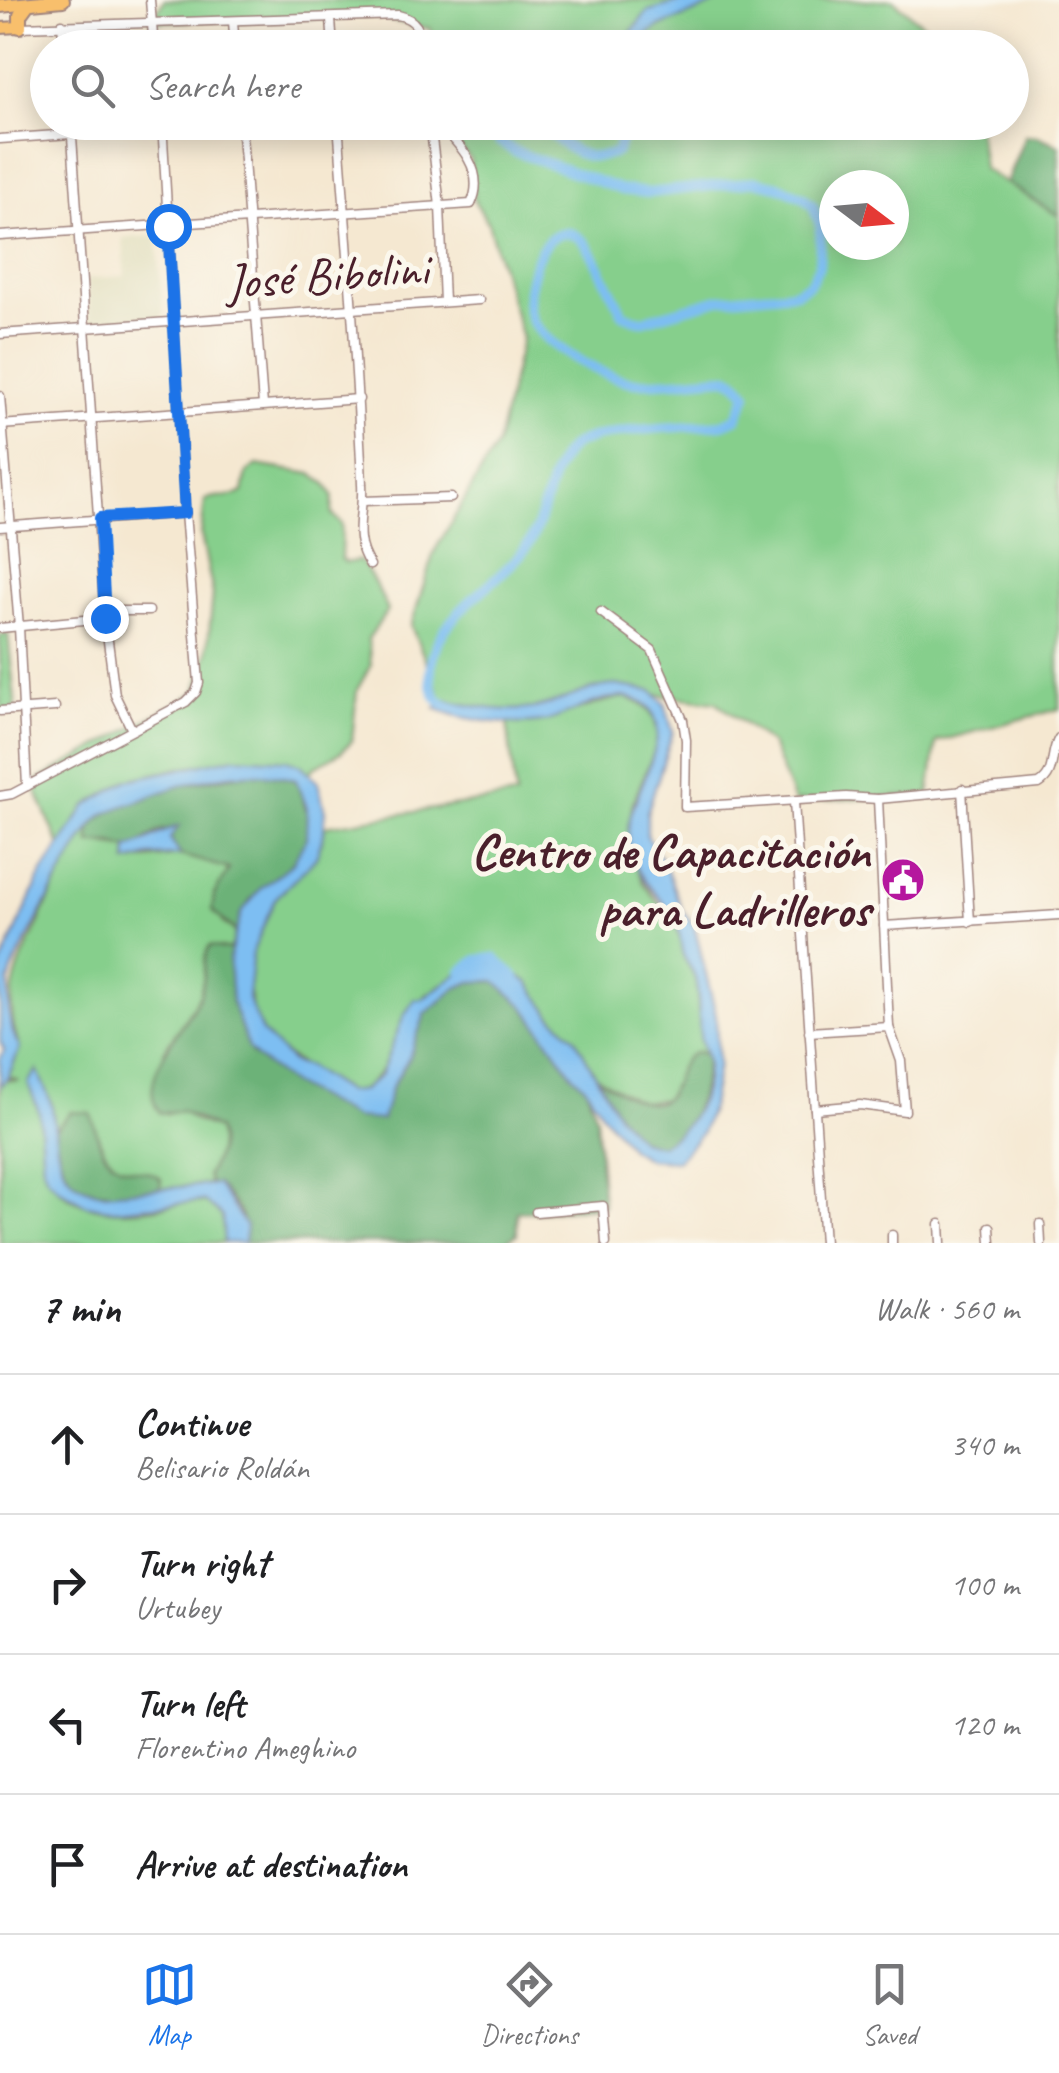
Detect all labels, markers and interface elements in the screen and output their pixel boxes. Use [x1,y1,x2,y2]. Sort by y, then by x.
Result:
search box [30,30,1029,140]
icon: search [65,58,120,113]
text: Search here [145,62,300,109]
north arrow [819,170,909,260]
route start [146,204,192,250]
street label: José Bibolini [222,236,436,314]
route end [83,596,129,642]
place label: Centro de Capacitación para Ladrilleros [471,820,874,941]
public building icon: Centro de Capacitación para Ladrilleros [880,857,926,903]
text: 7 min [40,1282,120,1335]
text: Walk · 560 m [875,1288,1019,1329]
text: Continue [135,1400,249,1447]
icon: ahead [40,1417,95,1472]
text: 340 m [950,1424,1019,1465]
text: Belisario Roldán [135,1447,309,1488]
text: Turn right [135,1540,269,1587]
icon: right [40,1557,95,1612]
text: 100 m [950,1564,1019,1605]
text: Urtubey [135,1587,220,1628]
text: Turn left [135,1680,245,1727]
icon: left [40,1697,95,1752]
text: 120 m [950,1704,1019,1745]
text: Florentino Ameghino [135,1727,355,1768]
icon: arrive [40,1837,95,1892]
text: Arrive at destination [135,1841,407,1888]
tab: Map [142,1957,197,2052]
tab: Directions [481,1957,578,2052]
tab: Saved [862,1957,917,2052]

